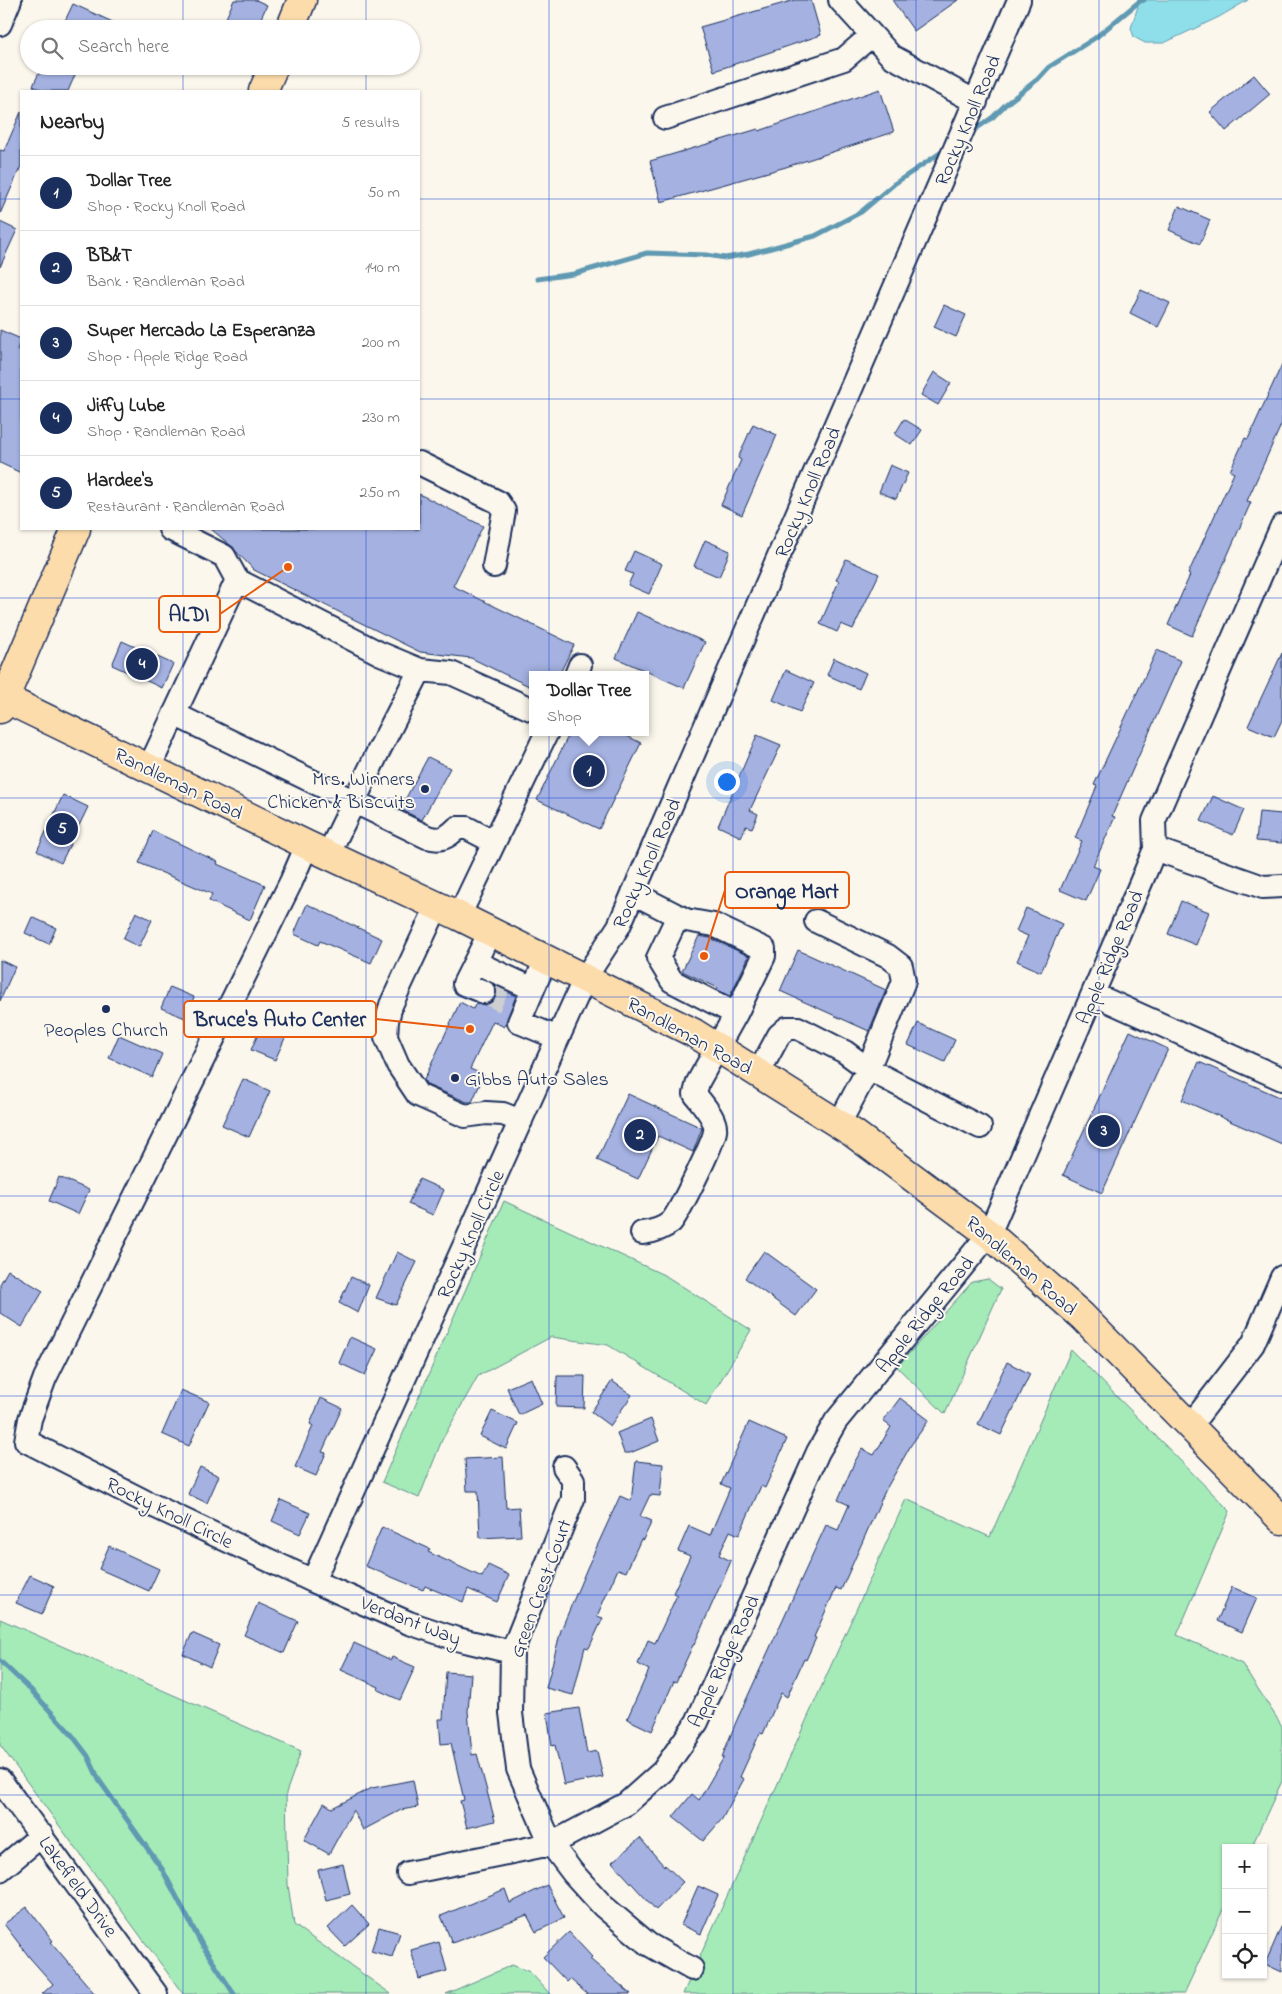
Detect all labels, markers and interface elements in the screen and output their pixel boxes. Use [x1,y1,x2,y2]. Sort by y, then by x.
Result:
search box [20,20,420,75]
icon: search [38,34,66,62]
text: Search here [78,34,169,61]
street label: Rocky Knoll Road [929,51,1010,191]
text: Nearby [40,108,104,138]
text: 5 results [341,111,400,135]
text: Dollar Tree [87,168,171,195]
text: 1 [53,181,59,205]
text: 50 m [368,181,400,205]
text: Shop · Rocky Knoll Road [87,195,245,219]
text: BB&T [87,243,132,270]
text: 2 [52,256,60,280]
text: 140 m [365,256,400,280]
text: Bank · Randleman Road [87,270,245,294]
text: Super Mercado La Esperanza [87,318,315,345]
text: 3 [53,331,59,355]
text: 200 m [362,331,400,355]
text: Shop · Apple Ridge Road [87,345,248,369]
text: Jiffy Lube [87,393,165,420]
text: 4 [53,406,59,430]
text: 230 m [362,406,400,430]
text: Shop · Randleman Road [87,420,245,444]
street label: Rocky Knoll Road [769,423,850,563]
text: Hardee's [87,468,154,495]
text: 5 [51,481,61,505]
text: 250 m [360,481,400,505]
text: Restaurant · Randleman Road [87,495,285,519]
callout: ALDI [159,596,220,632]
text: ALDI [168,601,210,631]
pin: 4 [126,645,158,683]
popup [529,671,649,736]
text: Dollar Tree [547,678,631,705]
text: Shop [547,705,582,729]
street label: Randleman Road [109,742,247,829]
pin: 1 [573,752,605,790]
place label: Mrs. Winners Chicken & Biscuits [267,766,415,818]
your location [714,769,740,795]
marker: Mrs. Winners Chicken & Biscuits [419,783,431,795]
street label: Rocky Knoll Road [607,794,690,934]
pin: 5 [46,810,78,848]
callout: Orange Mart [725,872,849,908]
text: Orange Mart [735,878,840,910]
street label: Apple Ridge Road [1070,886,1154,1030]
street label: Randleman Road [621,991,757,1084]
callout: Bruce's Auto Center [184,1001,376,1037]
marker: Peoples Church [100,1003,112,1015]
text: Bruce's Auto Center [193,1006,366,1036]
place label: Peoples Church [44,1017,168,1046]
place label: Gibbs Auto Sales [465,1066,609,1095]
marker: Gibbs Auto Sales [449,1072,461,1084]
pin: 3 [1088,1112,1120,1150]
pin: 2 [624,1116,656,1154]
street label: Rocky Knoll Circle [431,1166,514,1304]
street label: Randleman Road [958,1210,1083,1324]
street label: Apple Ridge Road [870,1251,983,1381]
street label: Rocky Knoll Circle [100,1471,237,1558]
street label: Green Crest Court [504,1515,581,1662]
street label: Verdant Way [355,1590,465,1655]
street label: Apple Ridge Road [682,1591,770,1733]
street label: Lakefield Drive [30,1831,124,1944]
map controls [1222,1844,1267,1979]
button: + [1222,1844,1267,1889]
button: − [1222,1889,1267,1934]
button: locate [1222,1934,1267,1979]

